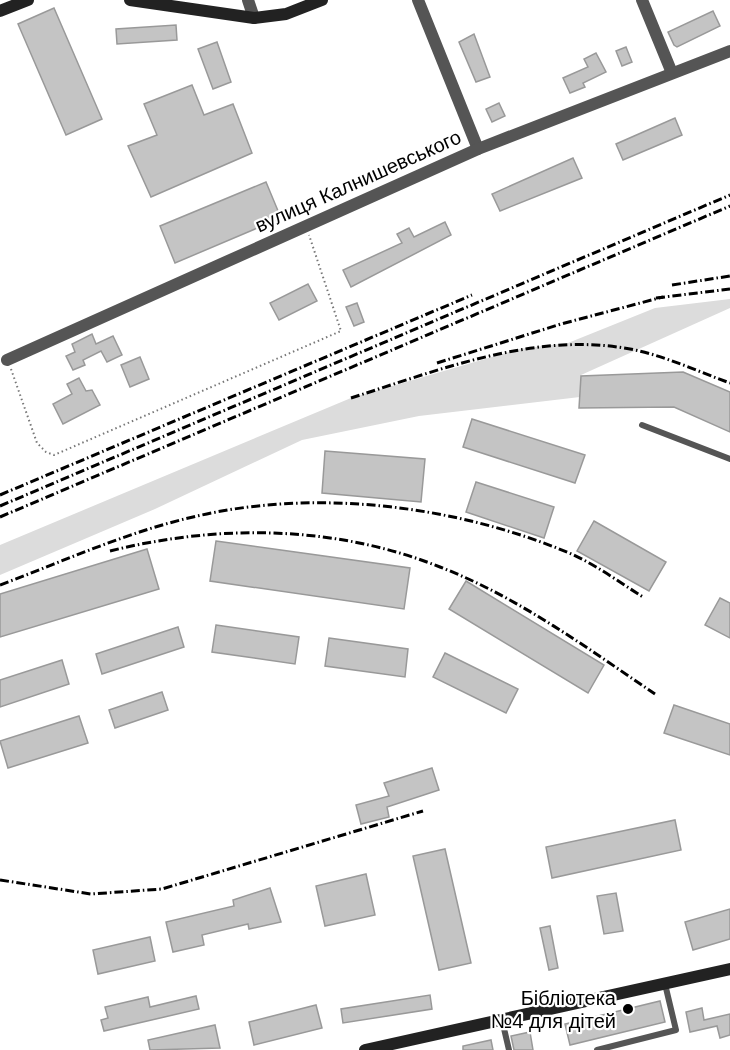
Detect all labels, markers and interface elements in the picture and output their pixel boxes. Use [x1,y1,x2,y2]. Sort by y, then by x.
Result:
street label: вулиця Калнишевського [252,126,464,236]
place label: Бібліотека №4 для дітей [491,987,617,1032]
marker: Бібліотека №4 для дітей [621,1002,635,1016]

